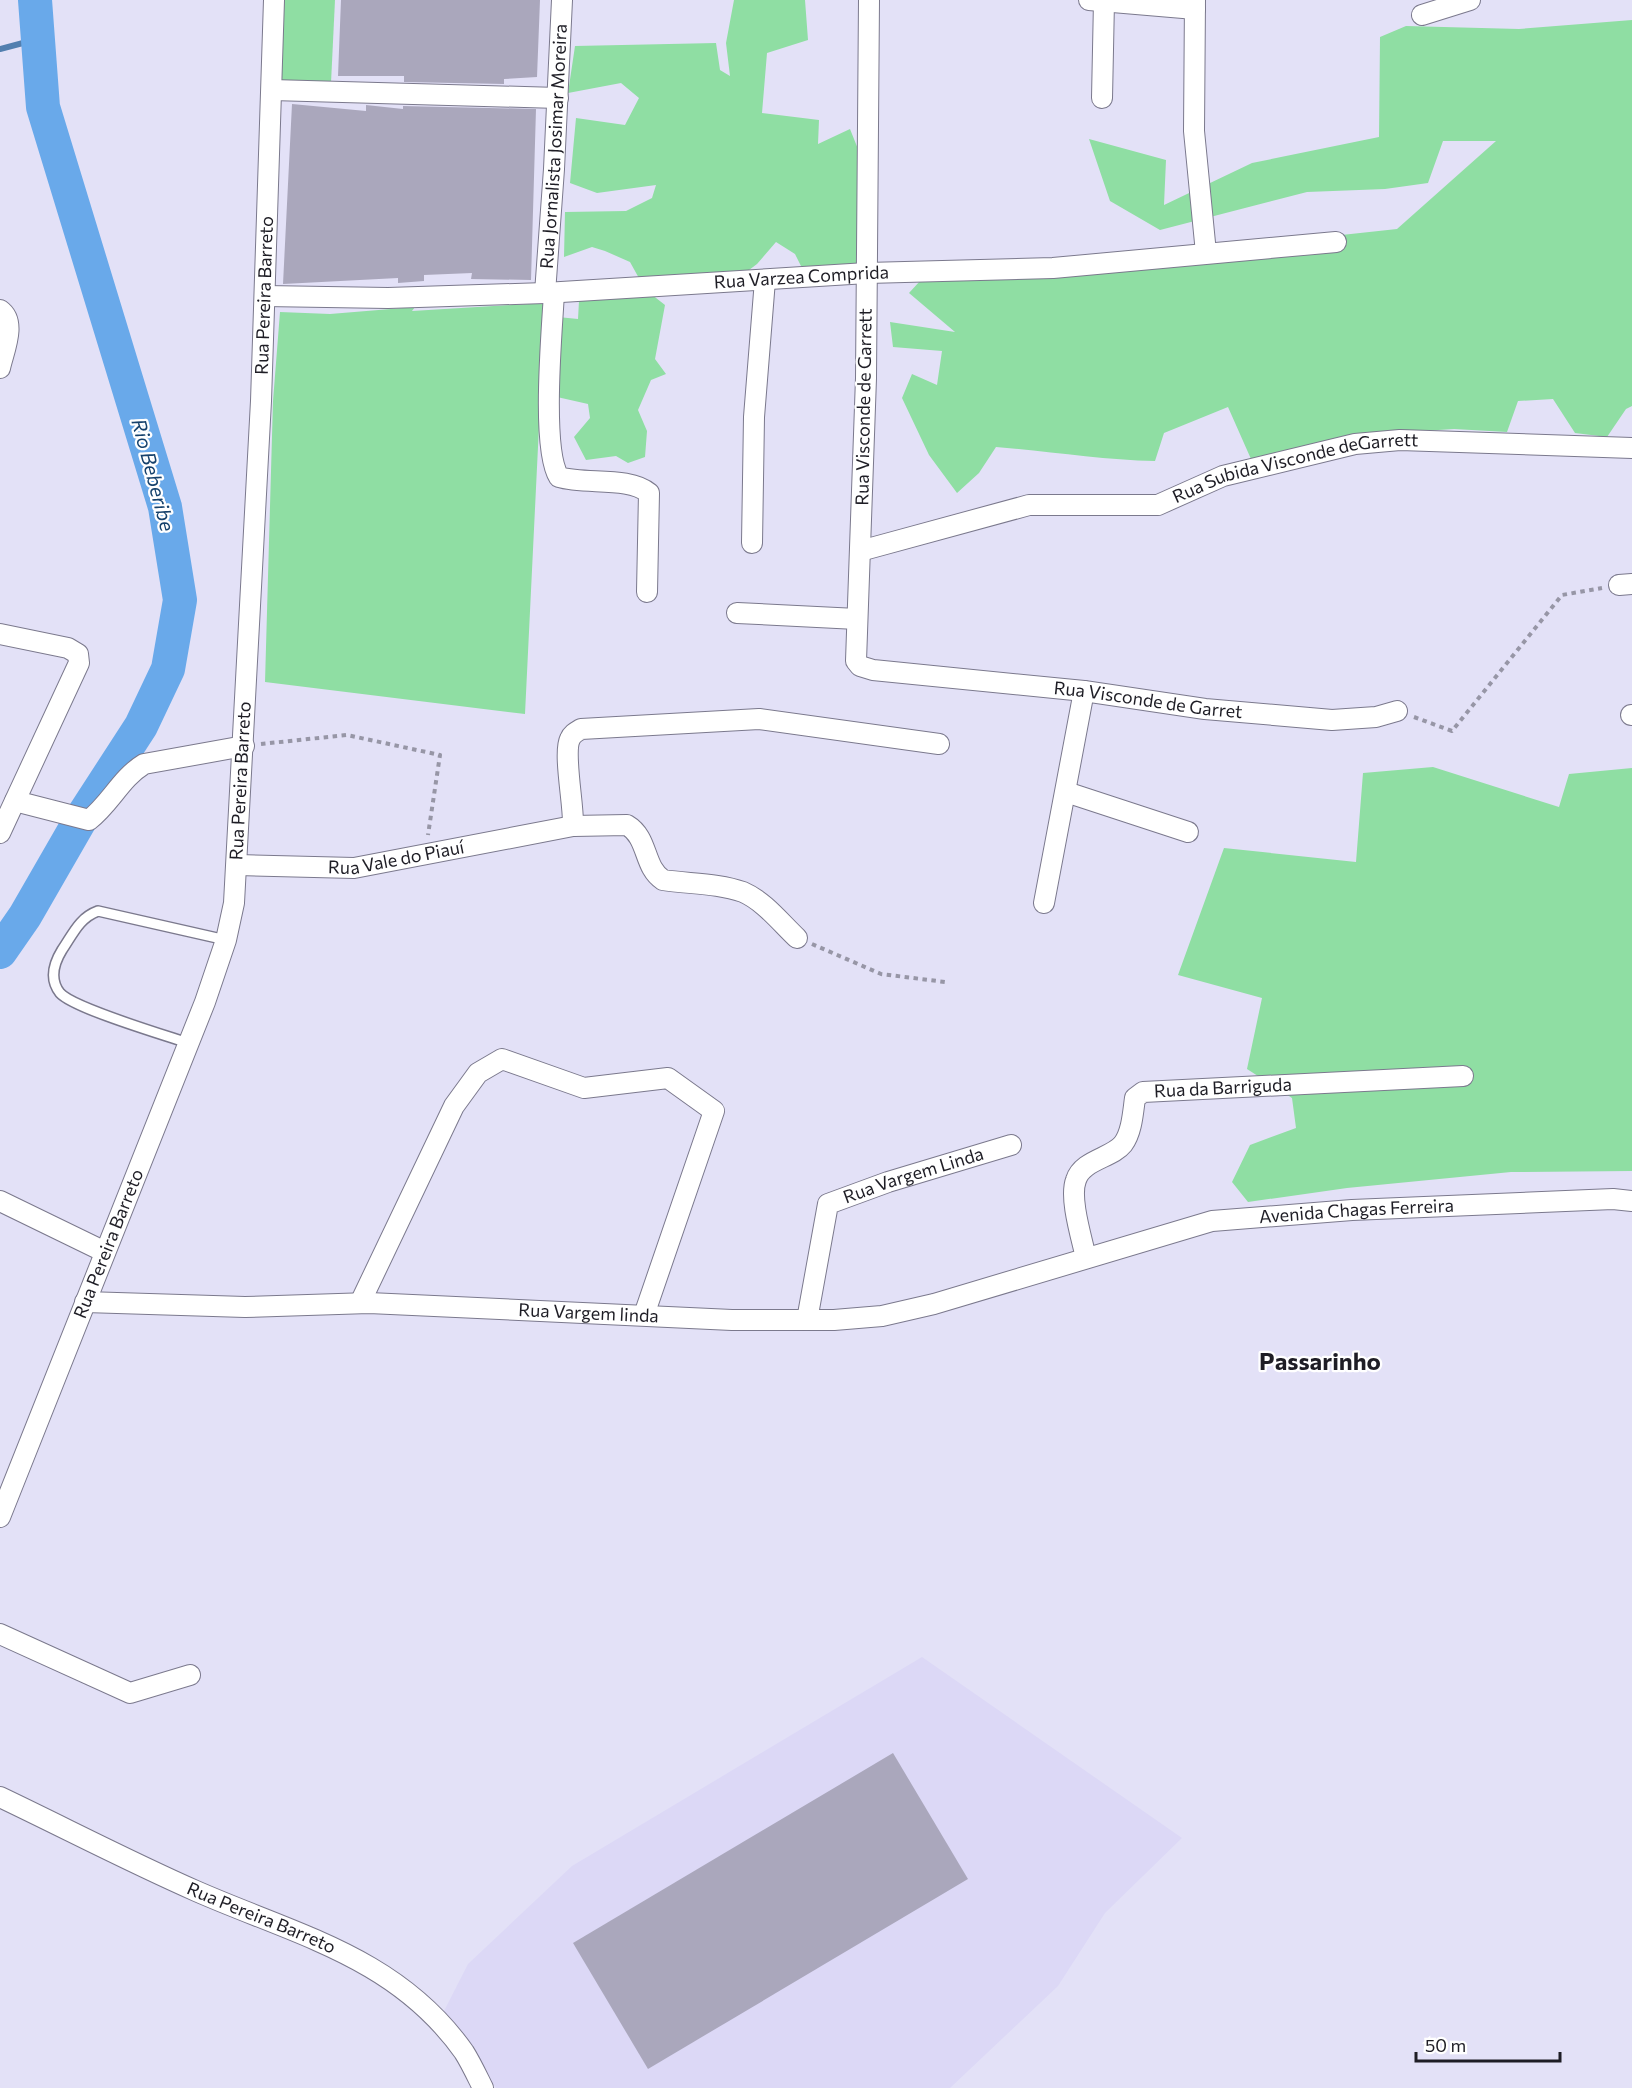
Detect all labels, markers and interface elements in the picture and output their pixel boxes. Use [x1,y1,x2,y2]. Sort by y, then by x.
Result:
street label: Rua Jornalista Josimar Moreira [535,23,571,269]
street label: Rua Pereira Barreto [250,216,277,375]
street label: Rua Varzea Comprida [713,260,889,292]
street label: Rua Visconde de Garrett [850,308,876,506]
water label: Rio Beberibe [127,416,181,534]
street label: Rua Subida Visconde deGarrett [1169,428,1419,507]
street label: Rua Visconde de Garret [1053,676,1243,722]
street label: Rua Pereira Barreto [224,701,255,861]
street label: Rua Vale do Piauí [328,835,467,879]
street label: Rua da Barriguda [1153,1073,1292,1101]
street label: Rua Vargem Linda [840,1142,986,1208]
street label: Rua Pereira Barreto [68,1166,147,1321]
street label: Avenida Chagas Ferreira [1258,1194,1454,1227]
street label: Rua Vargem linda [518,1298,659,1327]
district label: Passarinho [1259,1346,1381,1375]
street label: Rua Pereira Barreto [184,1876,340,1958]
scale bar [1416,2025,1560,2063]
text: 50 m [1425,2034,1466,2056]

